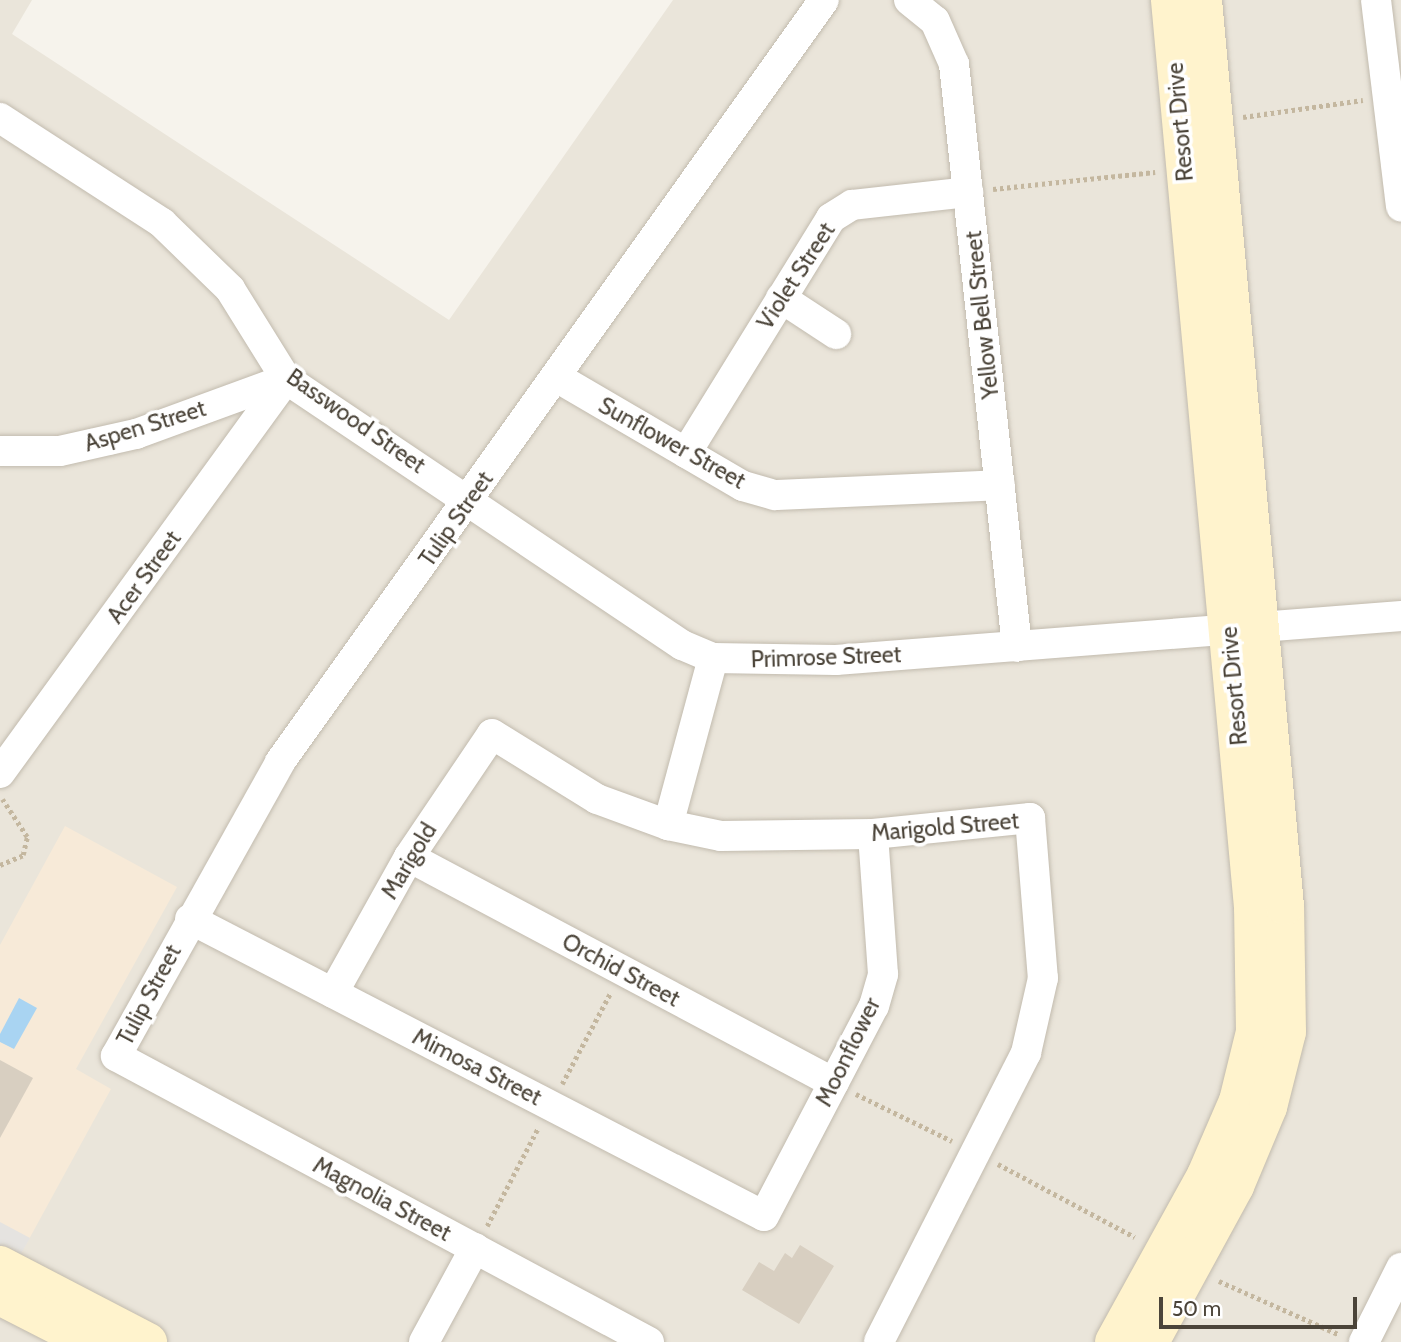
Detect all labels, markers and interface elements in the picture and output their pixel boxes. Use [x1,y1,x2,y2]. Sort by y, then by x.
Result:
street label: Resort Drive [1161,61,1199,183]
street label: Violet Street [751,217,841,335]
street label: Yellow Bell Street [959,230,1005,400]
street label: Basswood Street [281,363,431,479]
street label: Sunflower Street [594,391,750,495]
street label: Aspen Street [81,394,209,458]
street label: Tulip Street [413,466,499,572]
street label: Acer Street [101,525,187,629]
street label: Resort Drive [1215,625,1253,747]
street label: Primrose Street [750,641,902,673]
street label: Marigold Street [870,807,1020,847]
street label: Marigold [376,818,442,904]
street label: Orchid Street [557,927,685,1013]
street label: Tulip Street [111,940,187,1050]
street label: Moonflower [810,993,886,1111]
street label: Mimosa Street [408,1023,546,1111]
street label: Magnolia Street [308,1151,456,1247]
scale bar [1163,1282,1361,1326]
text: 50 m [1172,1296,1221,1321]

